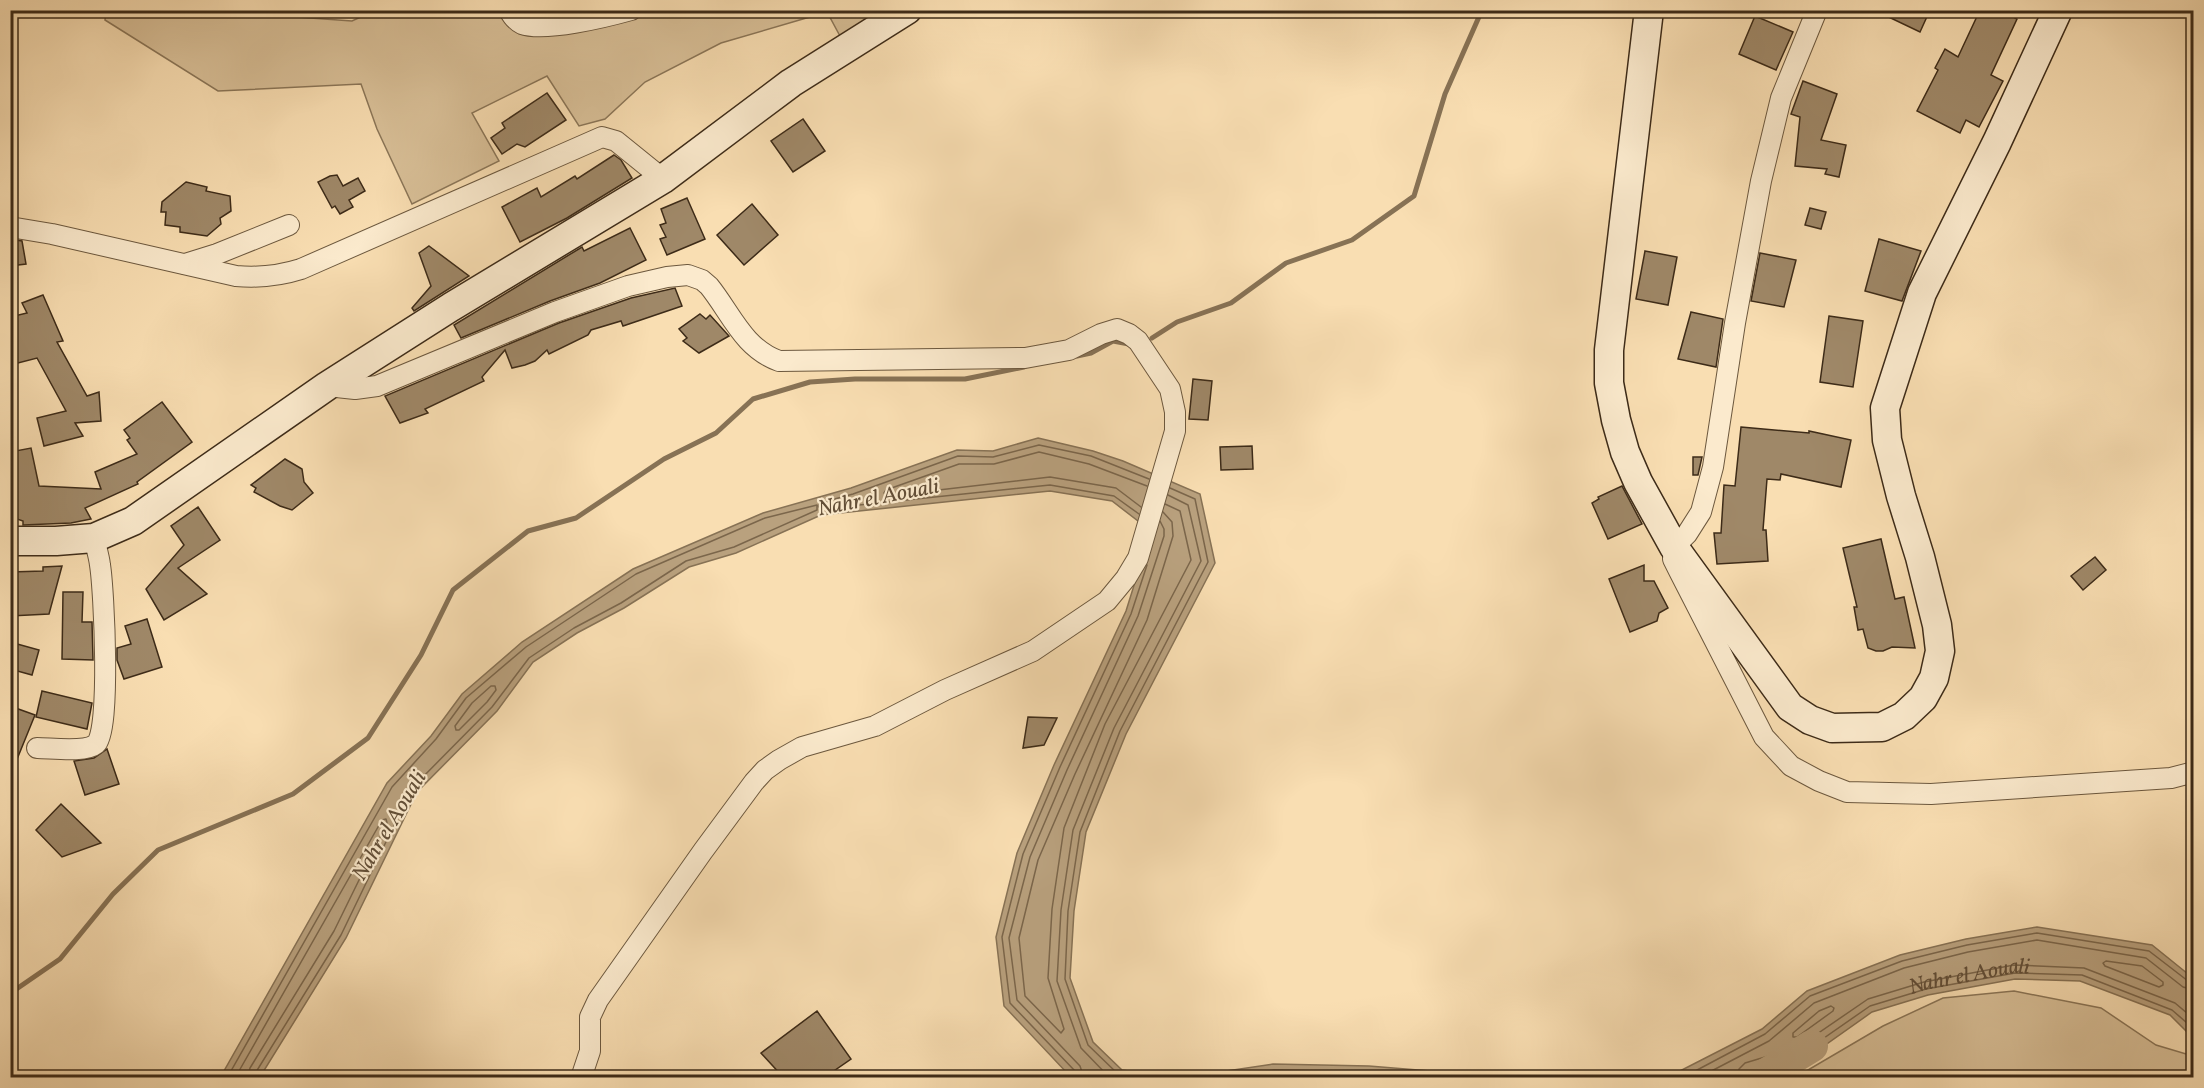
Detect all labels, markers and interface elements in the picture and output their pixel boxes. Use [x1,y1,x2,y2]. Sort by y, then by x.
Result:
water label: Nahr el Aouali [815,471,942,525]
water label: Nahr el Aouali [345,765,435,887]
water label: Nahr el Aouali [1905,951,2031,1004]

